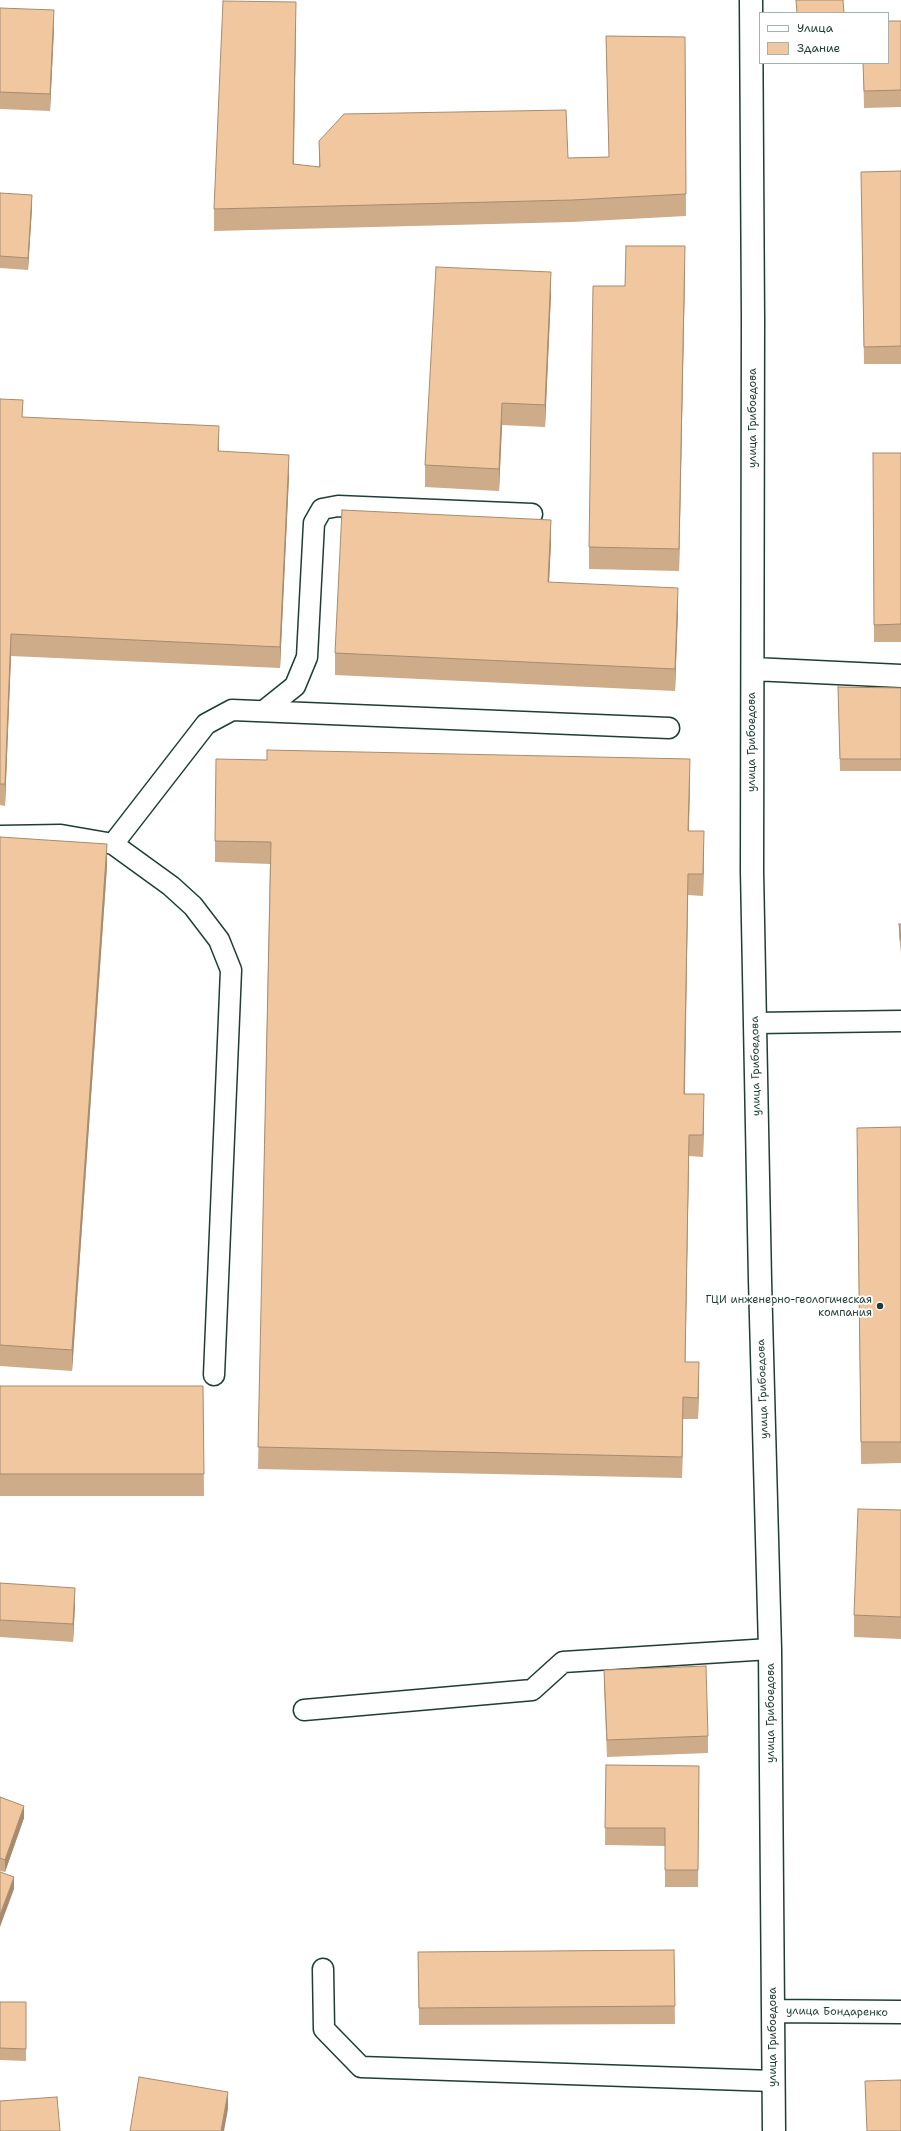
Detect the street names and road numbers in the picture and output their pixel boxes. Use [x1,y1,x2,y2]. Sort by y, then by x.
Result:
street label: улица Грибоедова [746,368,760,468]
street label: улица Грибоедова [745,692,759,792]
street label: улица Грибоедова [749,1016,763,1116]
street label: улица Грибоедова [755,1339,771,1439]
street label: улица Грибоедова [764,1663,778,1763]
street label: улица Грибоедова [766,1987,780,2087]
street label: улица Бондаренко [786,2005,888,2019]

